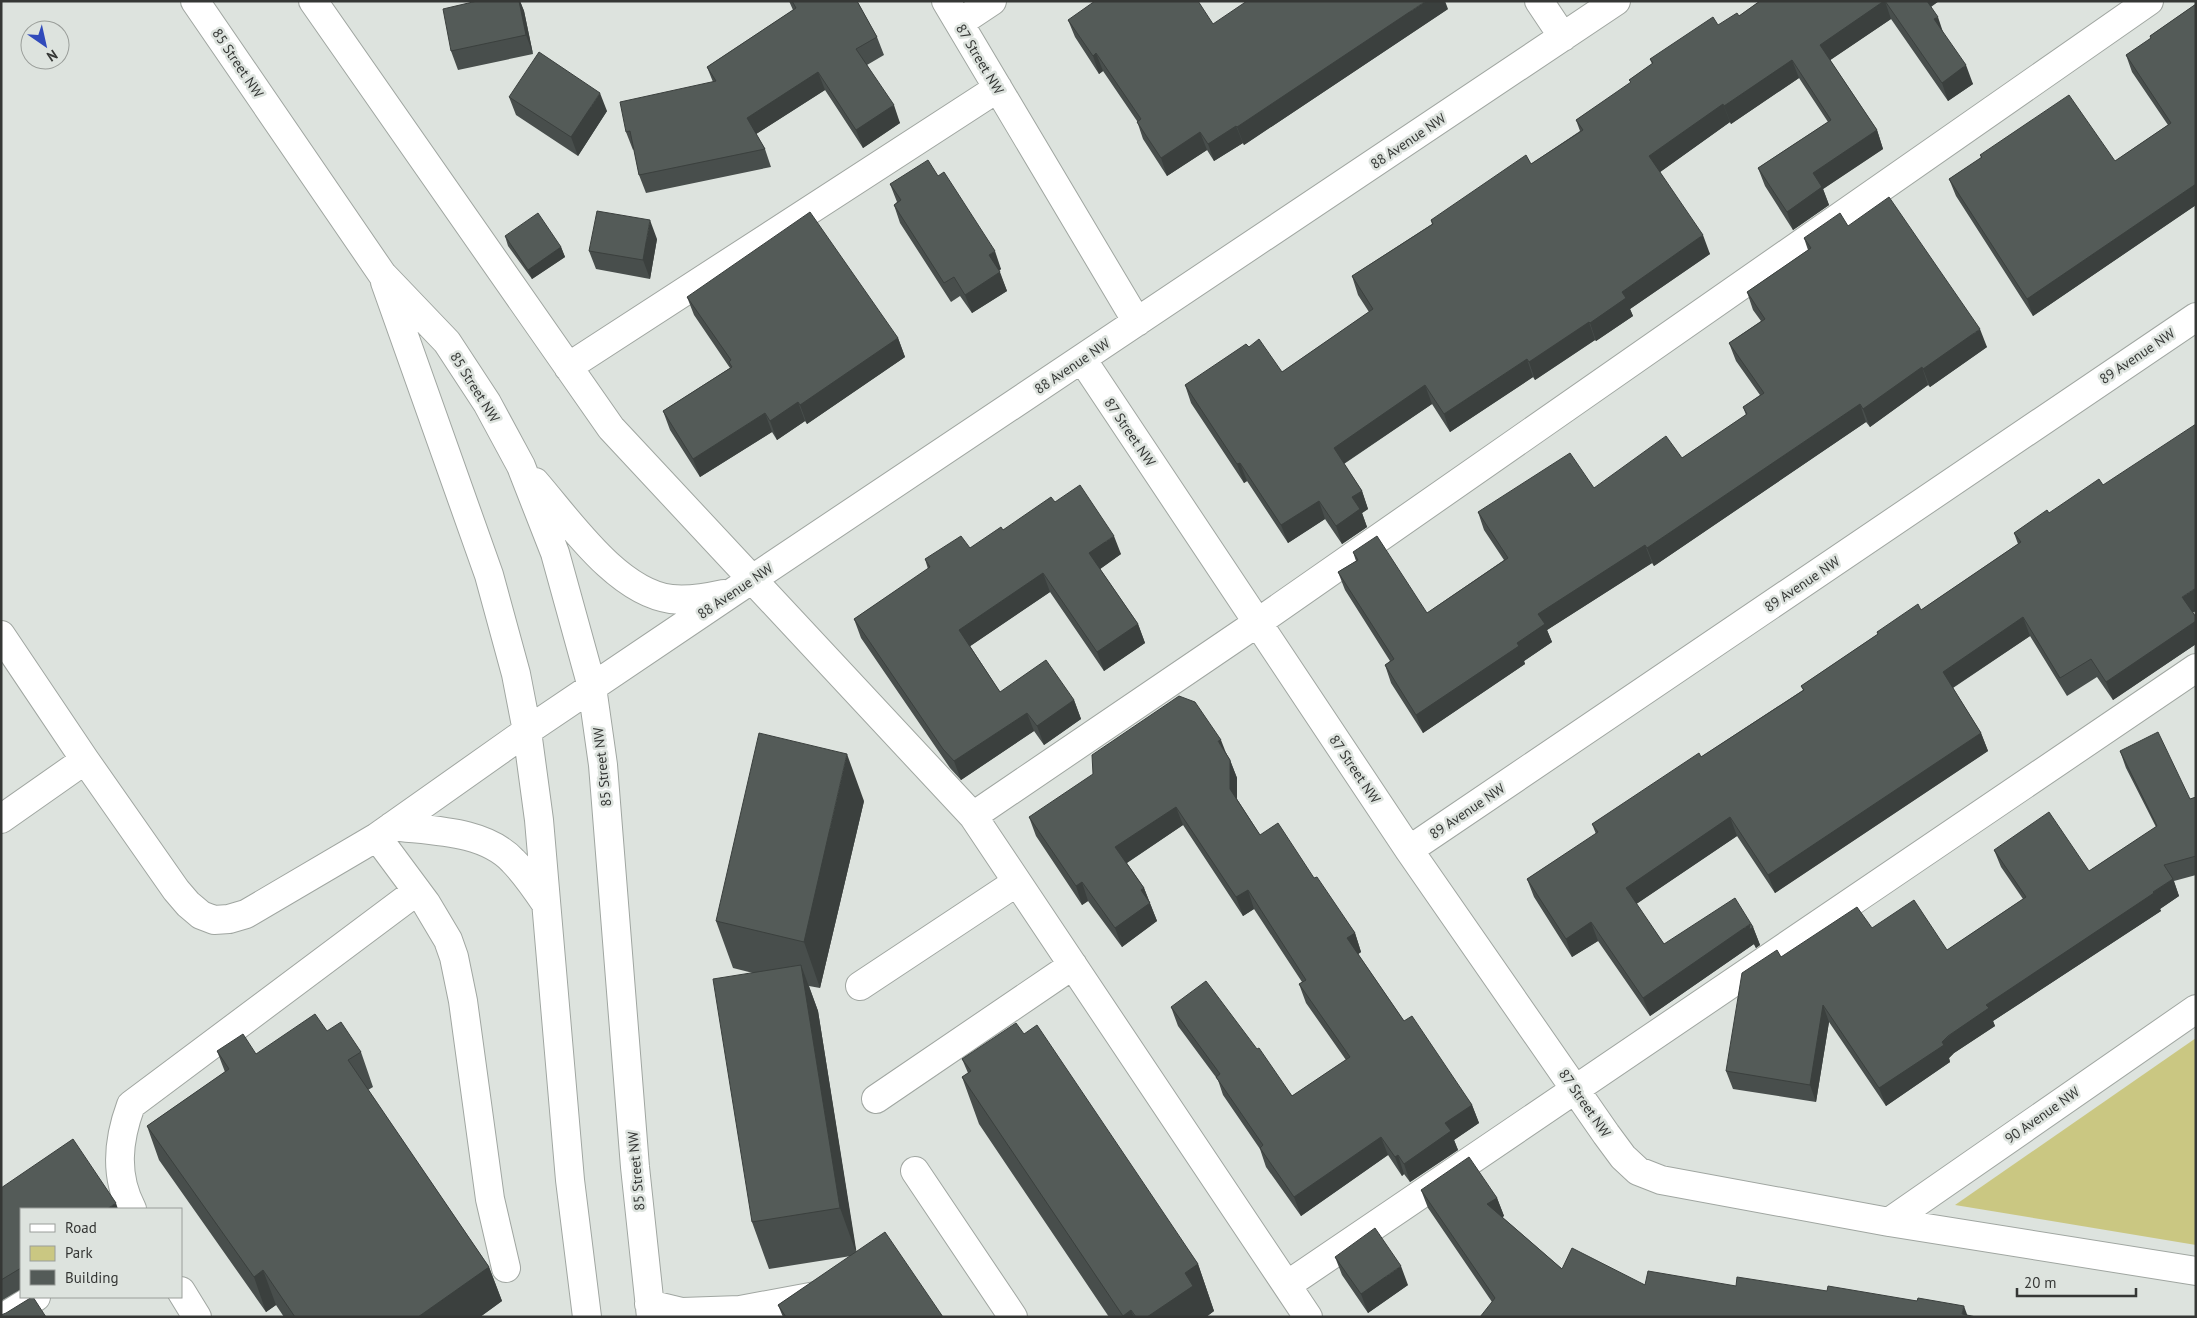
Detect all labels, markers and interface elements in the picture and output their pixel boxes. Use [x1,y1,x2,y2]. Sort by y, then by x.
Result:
north arrow [20,20,70,70]
street label: 87 Street NW [952,21,1008,98]
street label: 85 Street NW [208,25,268,101]
text: N [43,46,61,66]
street label: 88 Avenue NW [1367,109,1449,173]
street label: 89 Avenue NW [2096,324,2178,388]
street label: 88 Avenue NW [1031,334,1113,398]
street label: 85 Street NW [446,349,504,426]
street label: 87 Street NW [1101,394,1160,470]
street label: 89 Avenue NW [1761,552,1843,616]
street label: 88 Avenue NW [694,559,776,623]
street label: 85 Street NW [589,726,615,807]
street label: 87 Street NW [1326,731,1385,807]
street label: 89 Avenue NW [1426,779,1508,843]
street label: 87 Street NW [1555,1066,1615,1141]
street label: 90 Avenue NW [2001,1082,2083,1147]
street label: 85 Street NW [624,1130,648,1211]
legend [20,1208,182,1298]
text: Road [65,1218,97,1237]
text: Park [65,1243,93,1262]
scale bar [2017,1266,2136,1298]
text: Building [65,1268,119,1287]
text: 20 m [2024,1273,2057,1292]

